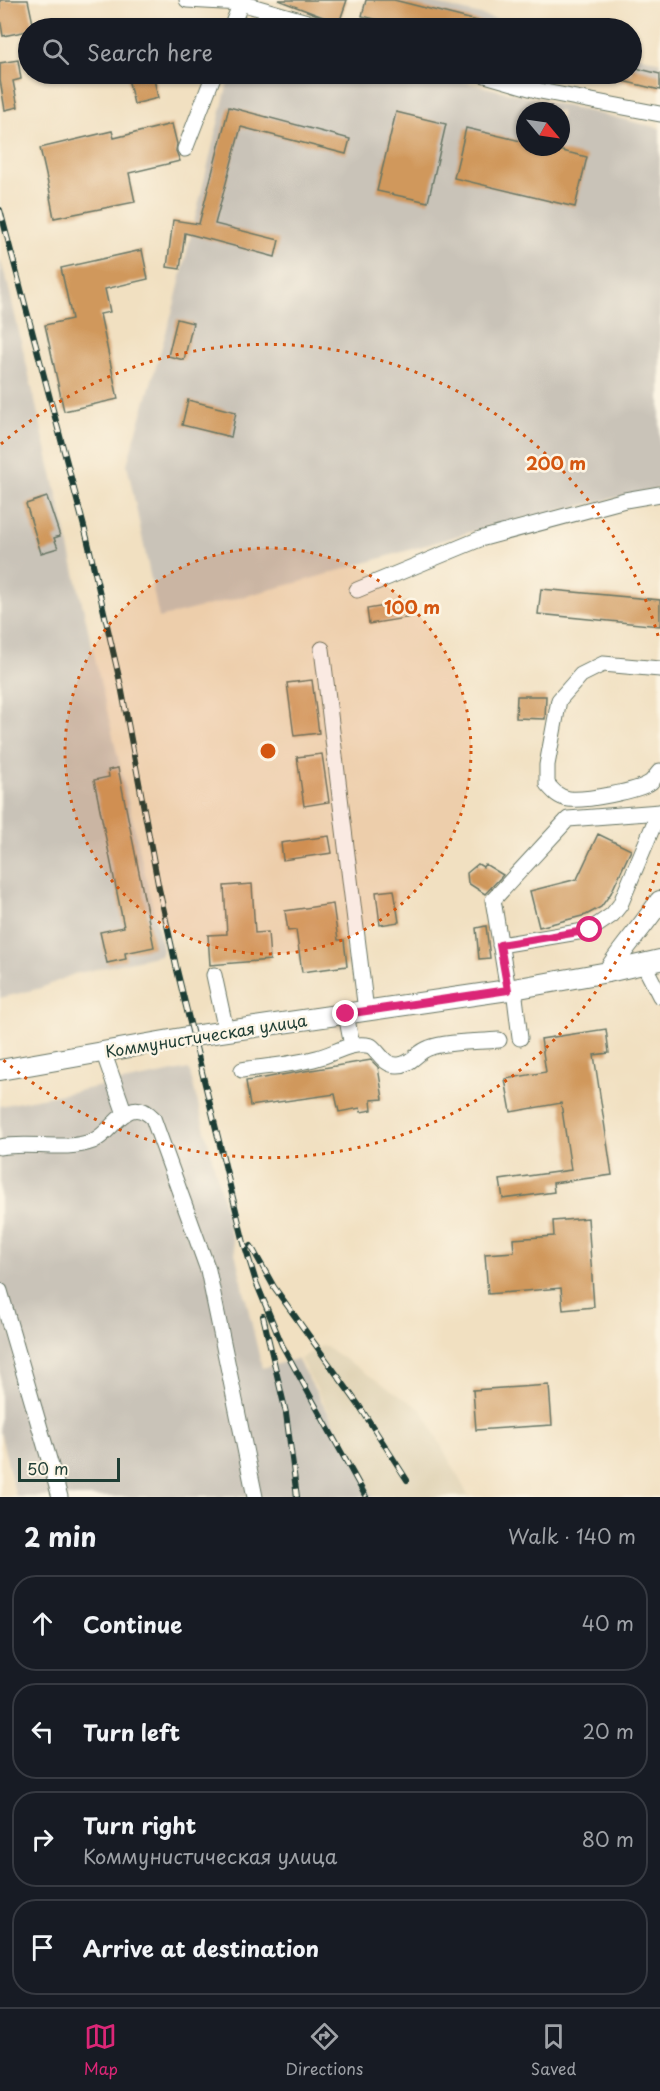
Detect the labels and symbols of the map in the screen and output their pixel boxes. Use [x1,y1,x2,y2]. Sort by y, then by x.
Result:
north arrow [516,102,570,156]
text: 200 m [526,449,586,476]
text: 100 m [384,593,440,620]
centre of rings [258,741,278,761]
route start [576,916,602,942]
route end [332,1000,358,1026]
street label: Коммунистическая улица [104,1007,308,1063]
scale bar [18,1455,120,1482]

